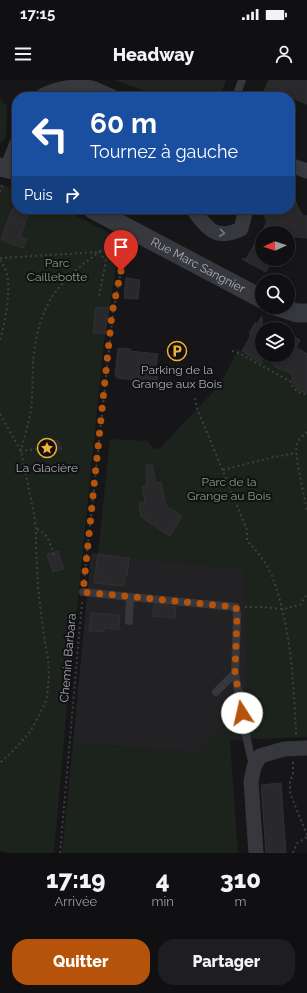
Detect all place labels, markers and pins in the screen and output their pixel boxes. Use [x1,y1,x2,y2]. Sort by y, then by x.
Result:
pin [104,230,138,271]
parking icon: Parking de la Grange aux Bois [166,340,188,362]
place label: Parking de la Grange aux Bois [132,363,222,391]
place icon: La Glacière [36,437,58,459]
place label: La Glacière [16,461,78,475]

